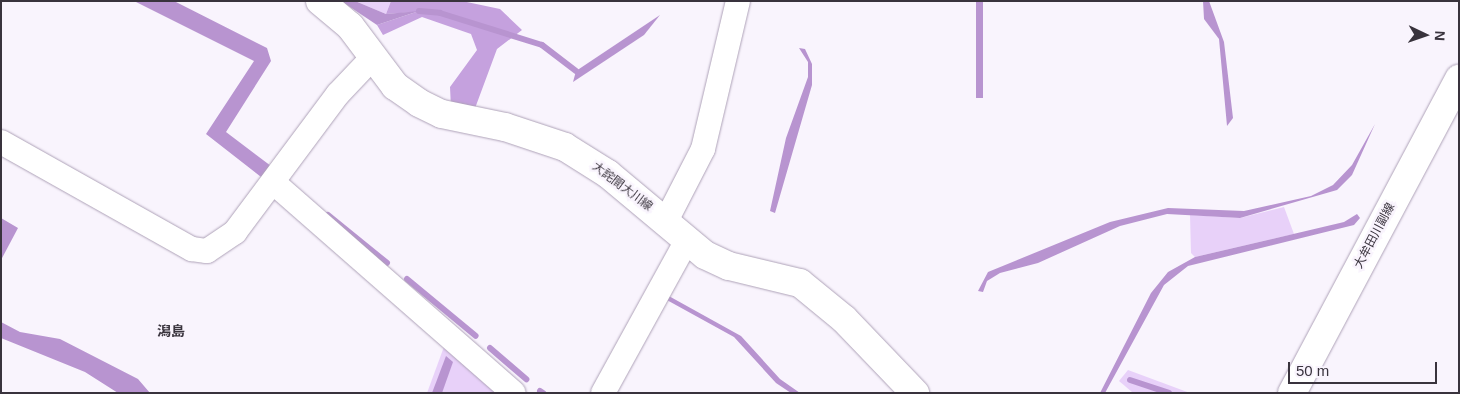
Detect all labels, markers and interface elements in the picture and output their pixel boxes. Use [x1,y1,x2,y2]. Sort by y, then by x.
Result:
north arrow [1400,10,1450,60]
text: N [1432,30,1448,41]
street label: 大詫間大川線 [589,160,655,214]
street label: 大牟田川副線 [1352,201,1398,271]
district label: 潟島 [157,323,185,339]
scale bar [1290,352,1439,384]
text: 50 m [1296,362,1329,379]

